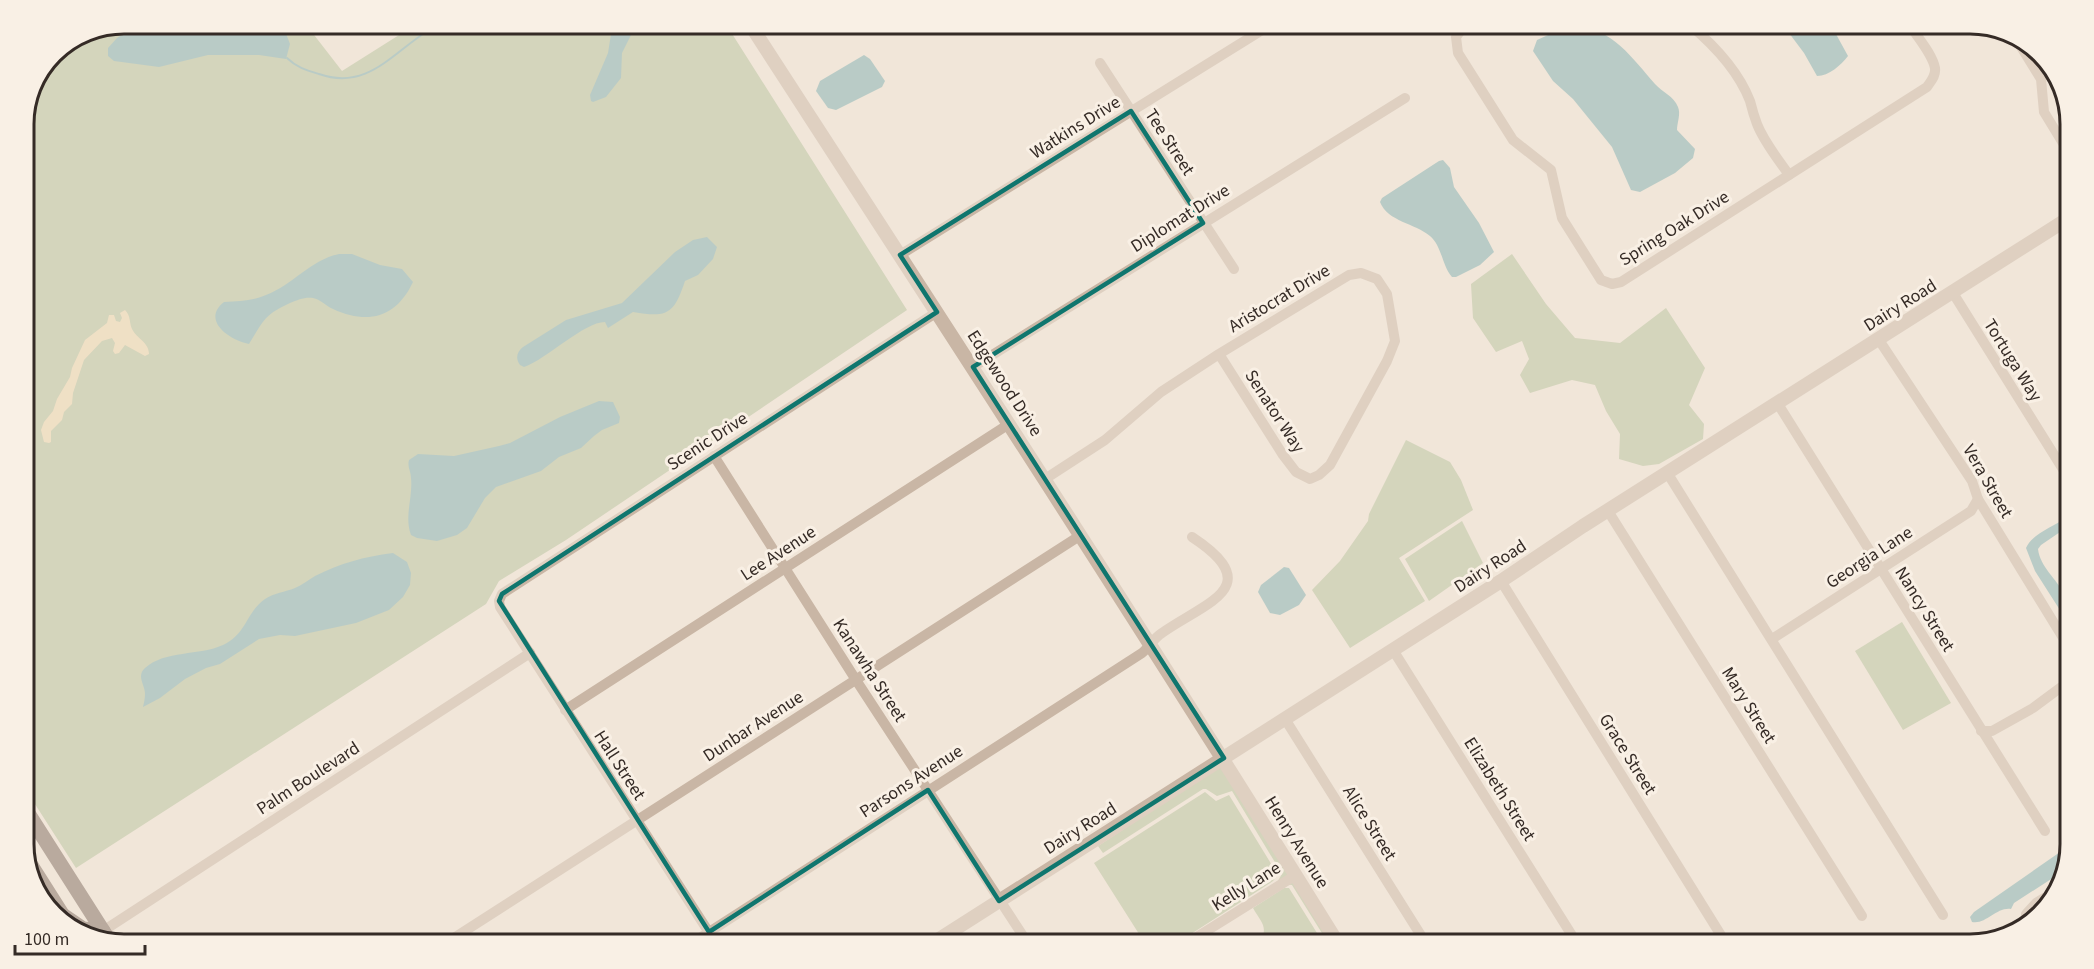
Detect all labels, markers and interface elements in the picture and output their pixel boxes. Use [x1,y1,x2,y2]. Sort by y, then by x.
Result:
street label: Watkins Drive [1025,90,1125,165]
street label: Tee Street [1139,104,1200,181]
street label: Diplomat Drive [1126,178,1235,259]
street label: Spring Oak Drive [1614,185,1734,272]
street label: Aristocrat Drive [1224,258,1335,339]
street label: Dairy Road [1859,273,1942,338]
street label: Tortuga Way [1977,314,2048,407]
street label: Edgewood Drive [961,325,1048,441]
street label: Senator Way [1239,365,1311,458]
street label: Scenic Drive [662,406,752,477]
street label: Vera Street [1956,440,2019,523]
street label: Lee Avenue [736,520,821,587]
street label: Georgia Lane [1821,520,1917,595]
street label: Dairy Road [1449,534,1531,599]
street label: Nancy Street [1889,562,1961,657]
street label: Kanawha Street [827,614,912,727]
street label: Mary Street [1715,662,1782,748]
street label: Dunbar Avenue [698,685,808,768]
street label: Grace Street [1593,709,1662,800]
street label: Hall Street [588,725,651,805]
street label: Elizabeth Street [1458,733,1541,846]
street label: Palm Boulevard [252,736,365,821]
street label: Parsons Avenue [855,739,968,824]
street label: Alice Street [1337,781,1402,866]
street label: Henry Avenue [1258,791,1335,893]
street label: Dairy Road [1039,796,1122,861]
street label: Kelly Lane [1207,855,1286,917]
scale bar [15,918,146,956]
text: 100 m [24,927,69,952]

